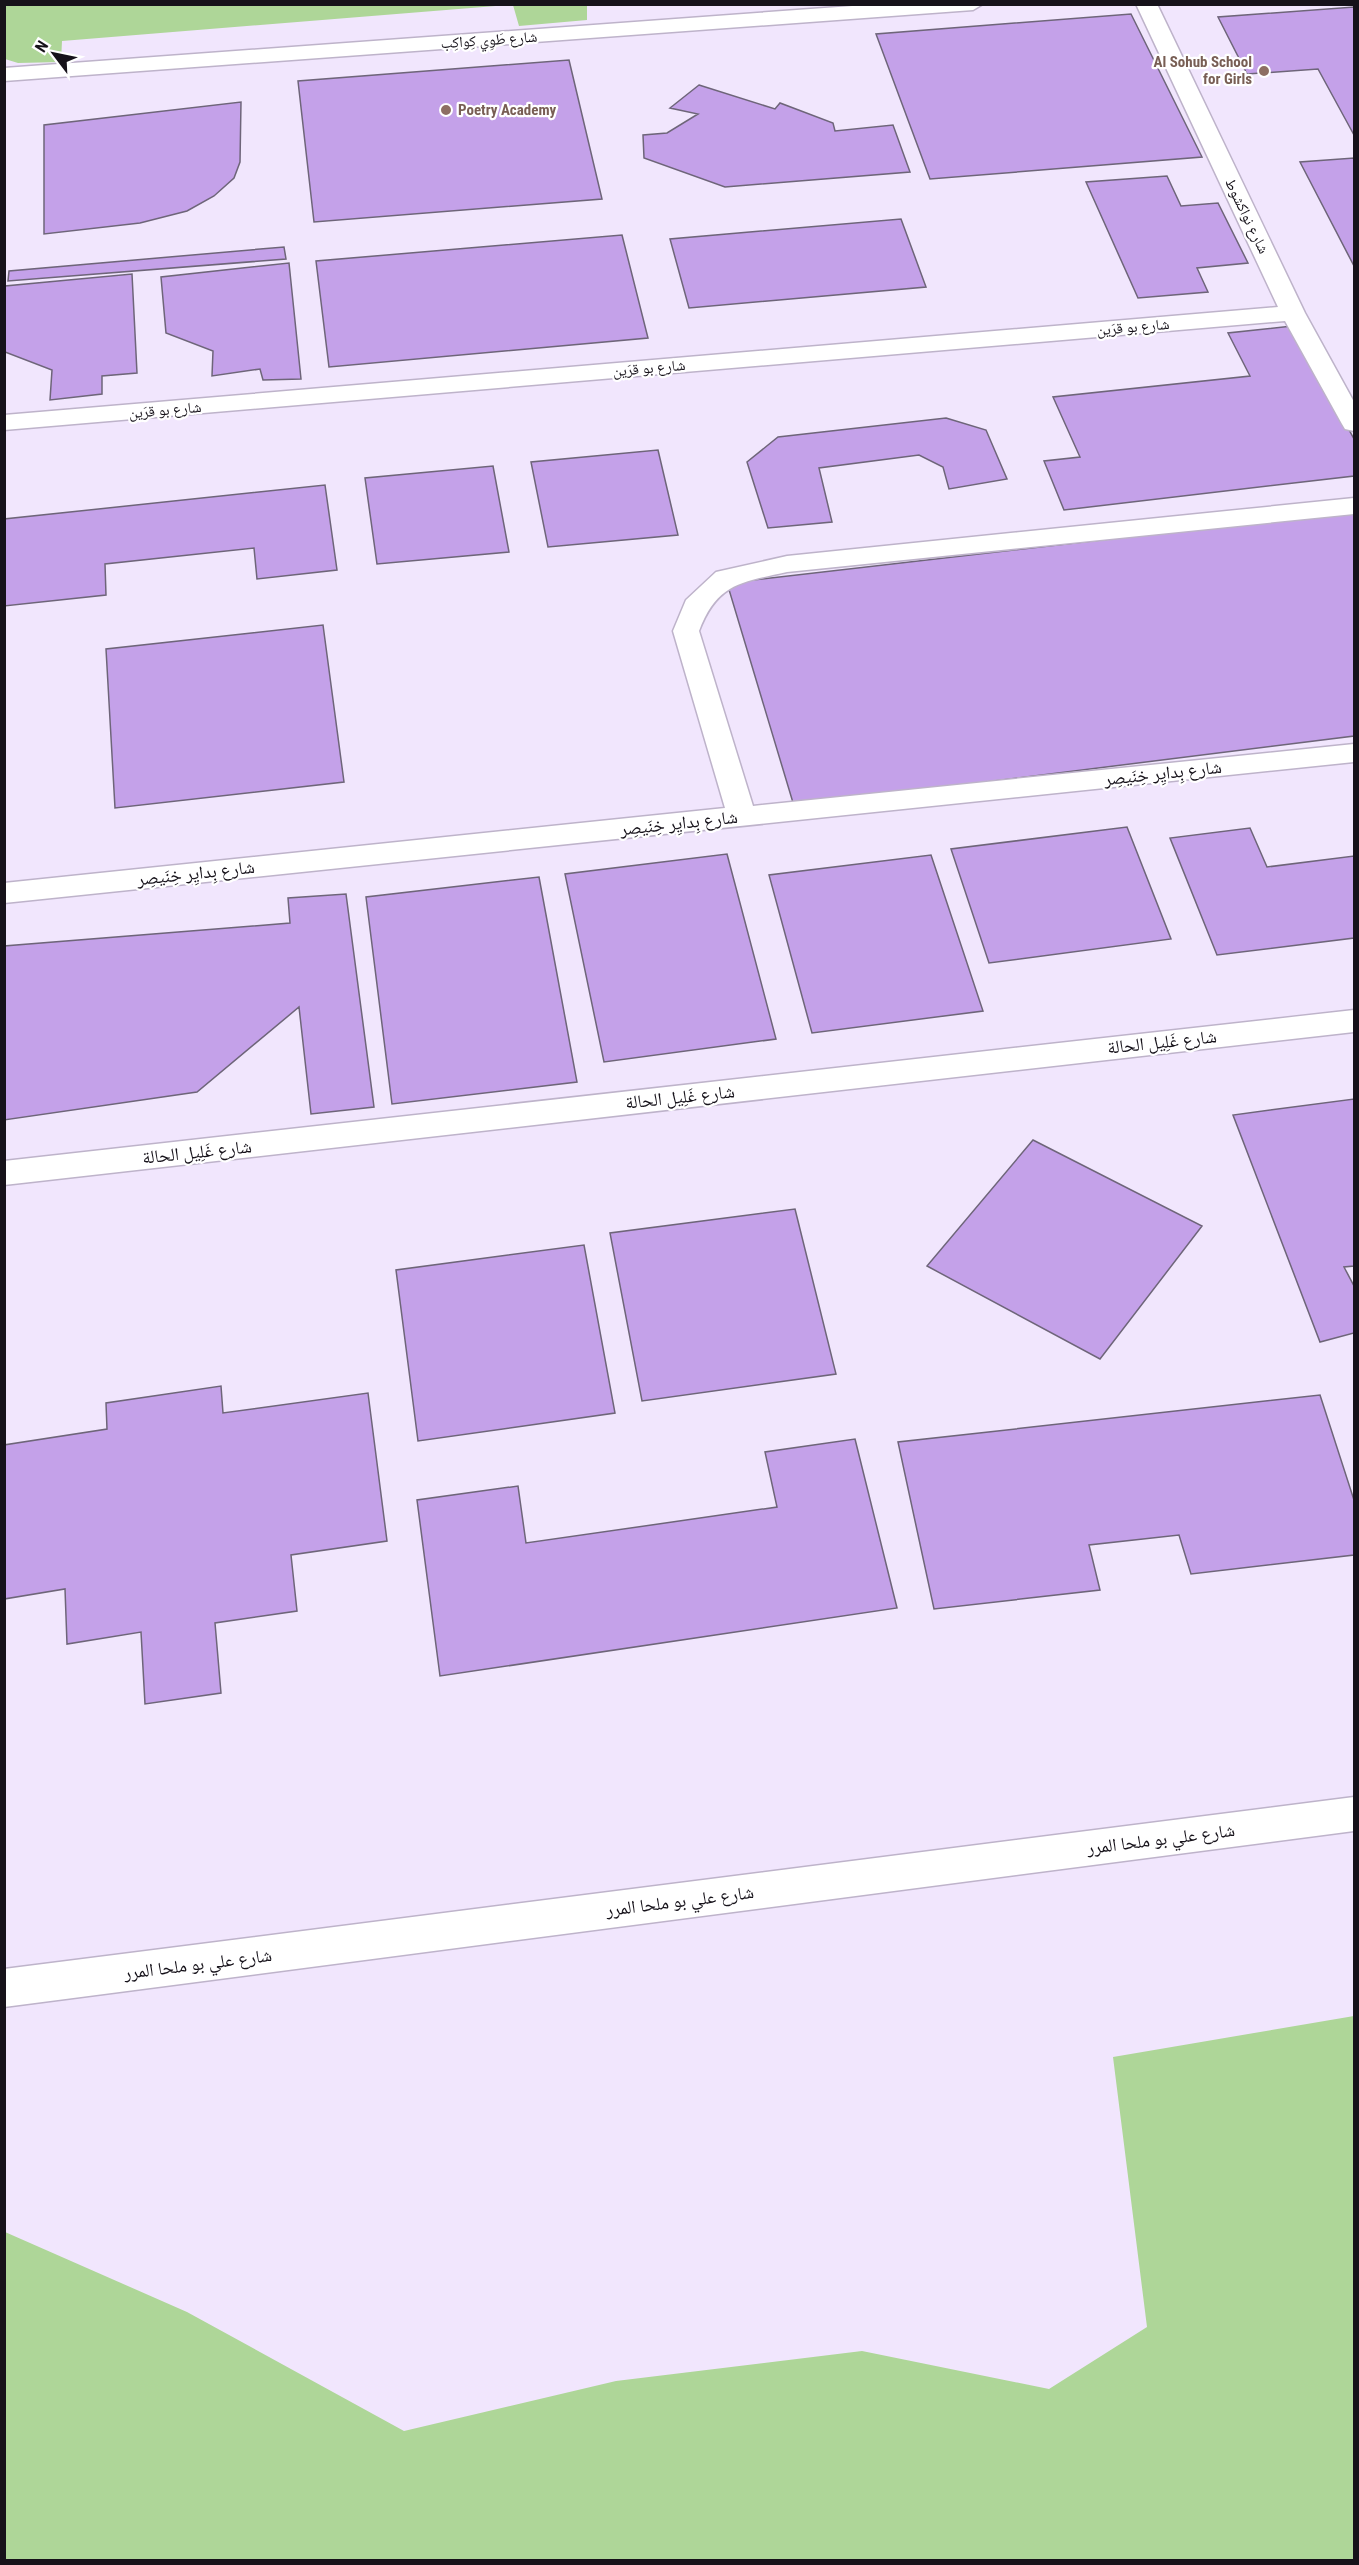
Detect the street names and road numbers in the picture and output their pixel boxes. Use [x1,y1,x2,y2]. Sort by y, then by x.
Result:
street label: شارع طَوِي كِواكِب [440,28,538,55]
street label: شارع نواكشوط [1220,175,1273,257]
street label: شارع بو قرَين [1096,315,1170,340]
street label: شارع بو قرَين [612,356,686,381]
street label: شارع بو قرَين [128,398,202,423]
street label: شارع بِدايِر خِنَيصِر [1102,756,1223,792]
street label: شارع بِدايِر خِنَيصِر [618,806,739,842]
street label: شارع بِدايِر خِنَيصِر [135,856,256,892]
street label: شارع غَلِيل الحالة [1106,1025,1218,1059]
street label: شارع غَلِيل الحالة [624,1080,736,1114]
street label: شارع غَلِيل الحالة [141,1135,253,1169]
street label: شارع علي بو ملحا المرر [1085,1819,1237,1863]
street label: شارع علي بو ملحا المرر [604,1881,756,1925]
street label: شارع علي بو ملحا المرر [122,1944,274,1988]

